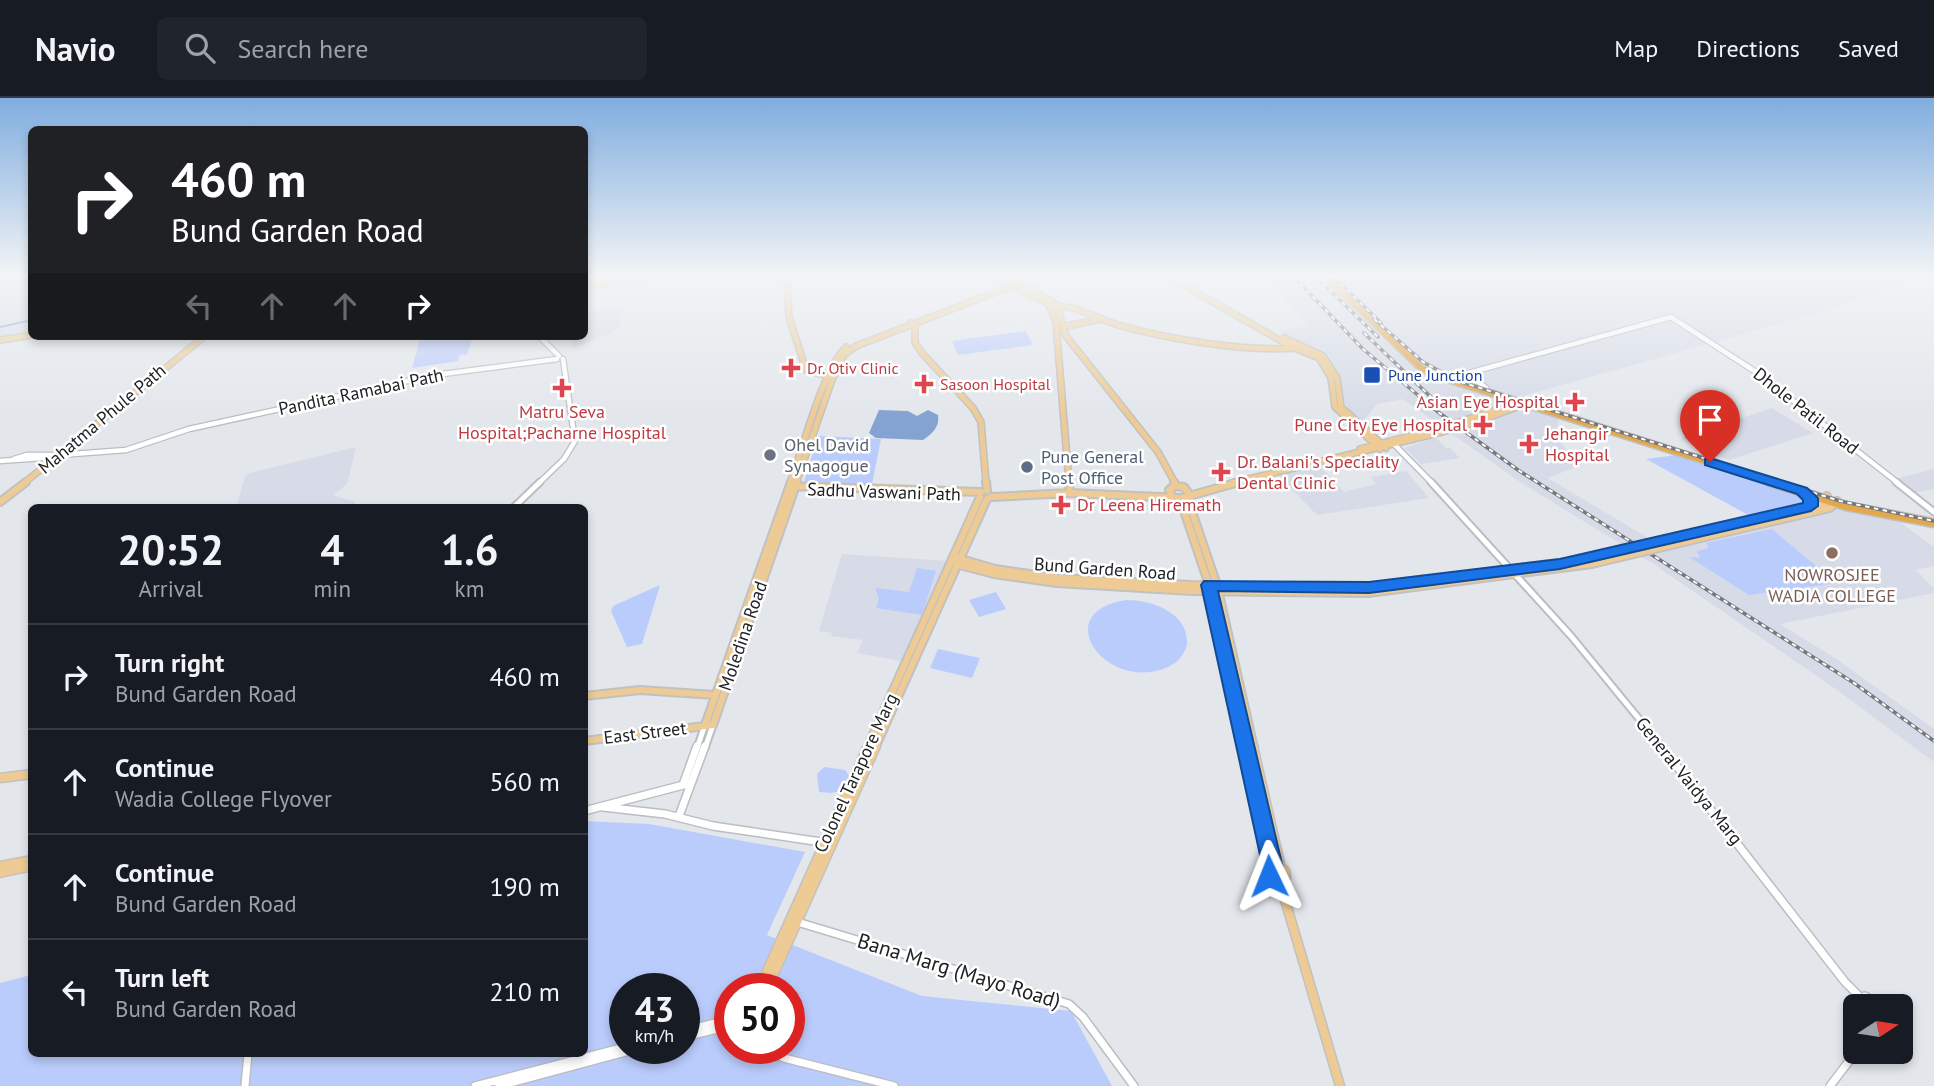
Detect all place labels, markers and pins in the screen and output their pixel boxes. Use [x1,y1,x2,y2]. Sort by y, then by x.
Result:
marker: Dr. Otiv Clinic [781,358,801,378]
place label: Dr. Otiv Clinic [807,358,899,378]
marker: Pune Junction [1362,365,1382,385]
place label: Pune Junction [1388,365,1482,385]
marker: Sasoon Hospital [914,374,934,394]
place label: Sasoon Hospital [940,374,1051,394]
marker: Matru Seva Hospital;Pacharne Hospital [552,378,572,398]
place label: Asian Eye Hospital [1417,390,1560,413]
pin [1680,390,1740,462]
marker: Asian Eye Hospital [1565,392,1585,412]
place label: Matru Seva Hospital;Pacharne Hospital [458,400,667,444]
place label: Pune City Eye Hospital [1294,413,1468,436]
marker: Pune City Eye Hospital [1473,415,1493,435]
place label: Jehangir Hospital [1544,422,1610,466]
place label: Ohel David Synagogue [784,433,869,477]
marker: Jehangir Hospital [1519,434,1539,454]
place label: Pune General Post Office [1041,445,1144,489]
marker: Ohel David Synagogue [762,447,778,463]
place label: Dr. Balani's Speciality Dental Clinic [1237,450,1400,494]
marker: Pune General Post Office [1019,459,1035,475]
marker: Dr. Balani's Speciality Dental Clinic [1211,462,1231,482]
place label: Dr Leena Hiremath [1077,493,1221,516]
marker: Dr Leena Hiremath [1051,495,1071,515]
marker: NOWROSJEE WADIA COLLEGE [1824,545,1840,561]
place label: NOWROSJEE WADIA COLLEGE [1768,563,1896,607]

